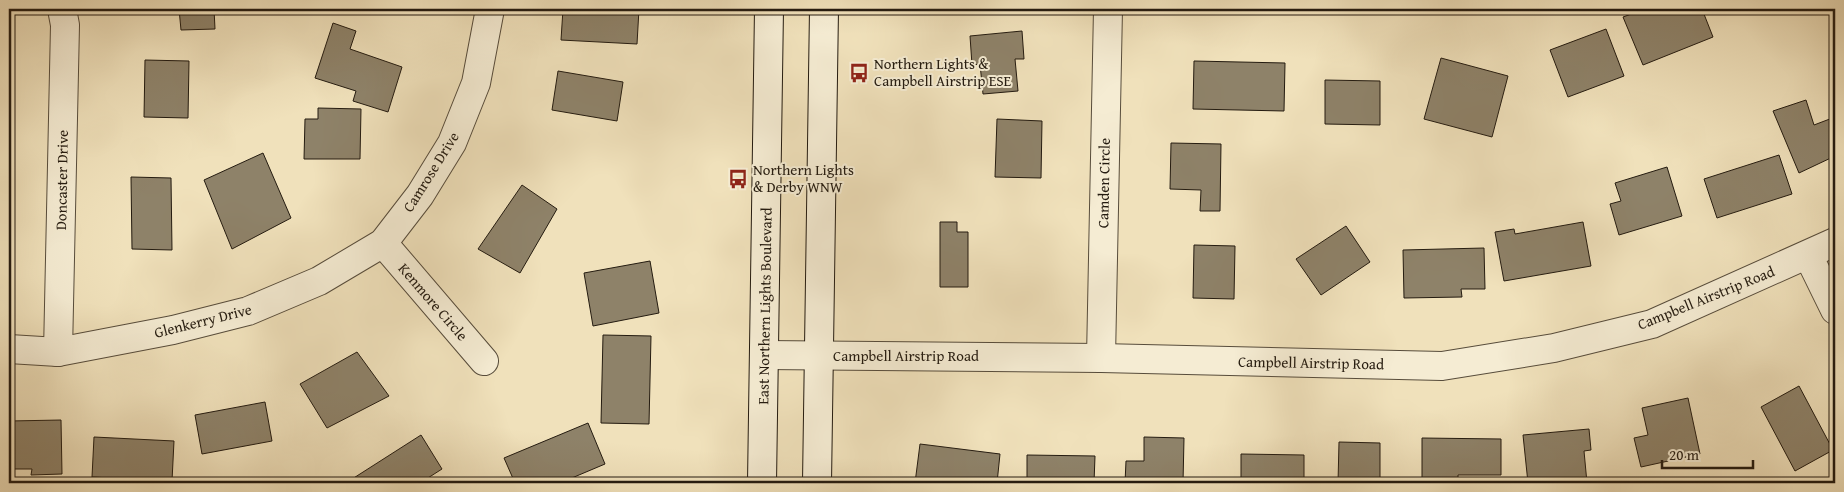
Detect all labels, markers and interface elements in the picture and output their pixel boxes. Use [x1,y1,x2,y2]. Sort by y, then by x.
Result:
place label: Northern Lights & Campbell Airstrip ESE [874,53,1012,91]
bus stop icon: Northern Lights & Campbell Airstrip ESE [848,62,870,84]
street label: Camrose Drive [398,128,464,216]
street label: Doncaster Drive [50,130,73,230]
street label: Camden Circle [1092,138,1115,228]
place label: Northern Lights & Derby WNW [753,159,854,197]
bus stop icon: Northern Lights & Derby WNW [727,168,749,190]
street label: East Northern Lights Boulevard [752,207,777,405]
street label: Kenmore Circle [394,258,473,345]
street label: Campbell Airstrip Road [1634,260,1777,335]
street label: Glenkerry Drive [152,298,254,343]
street label: Campbell Airstrip Road [833,345,979,366]
street label: Campbell Airstrip Road [1238,351,1384,374]
scale bar [1662,437,1753,469]
text: 20 m [1669,444,1700,465]

